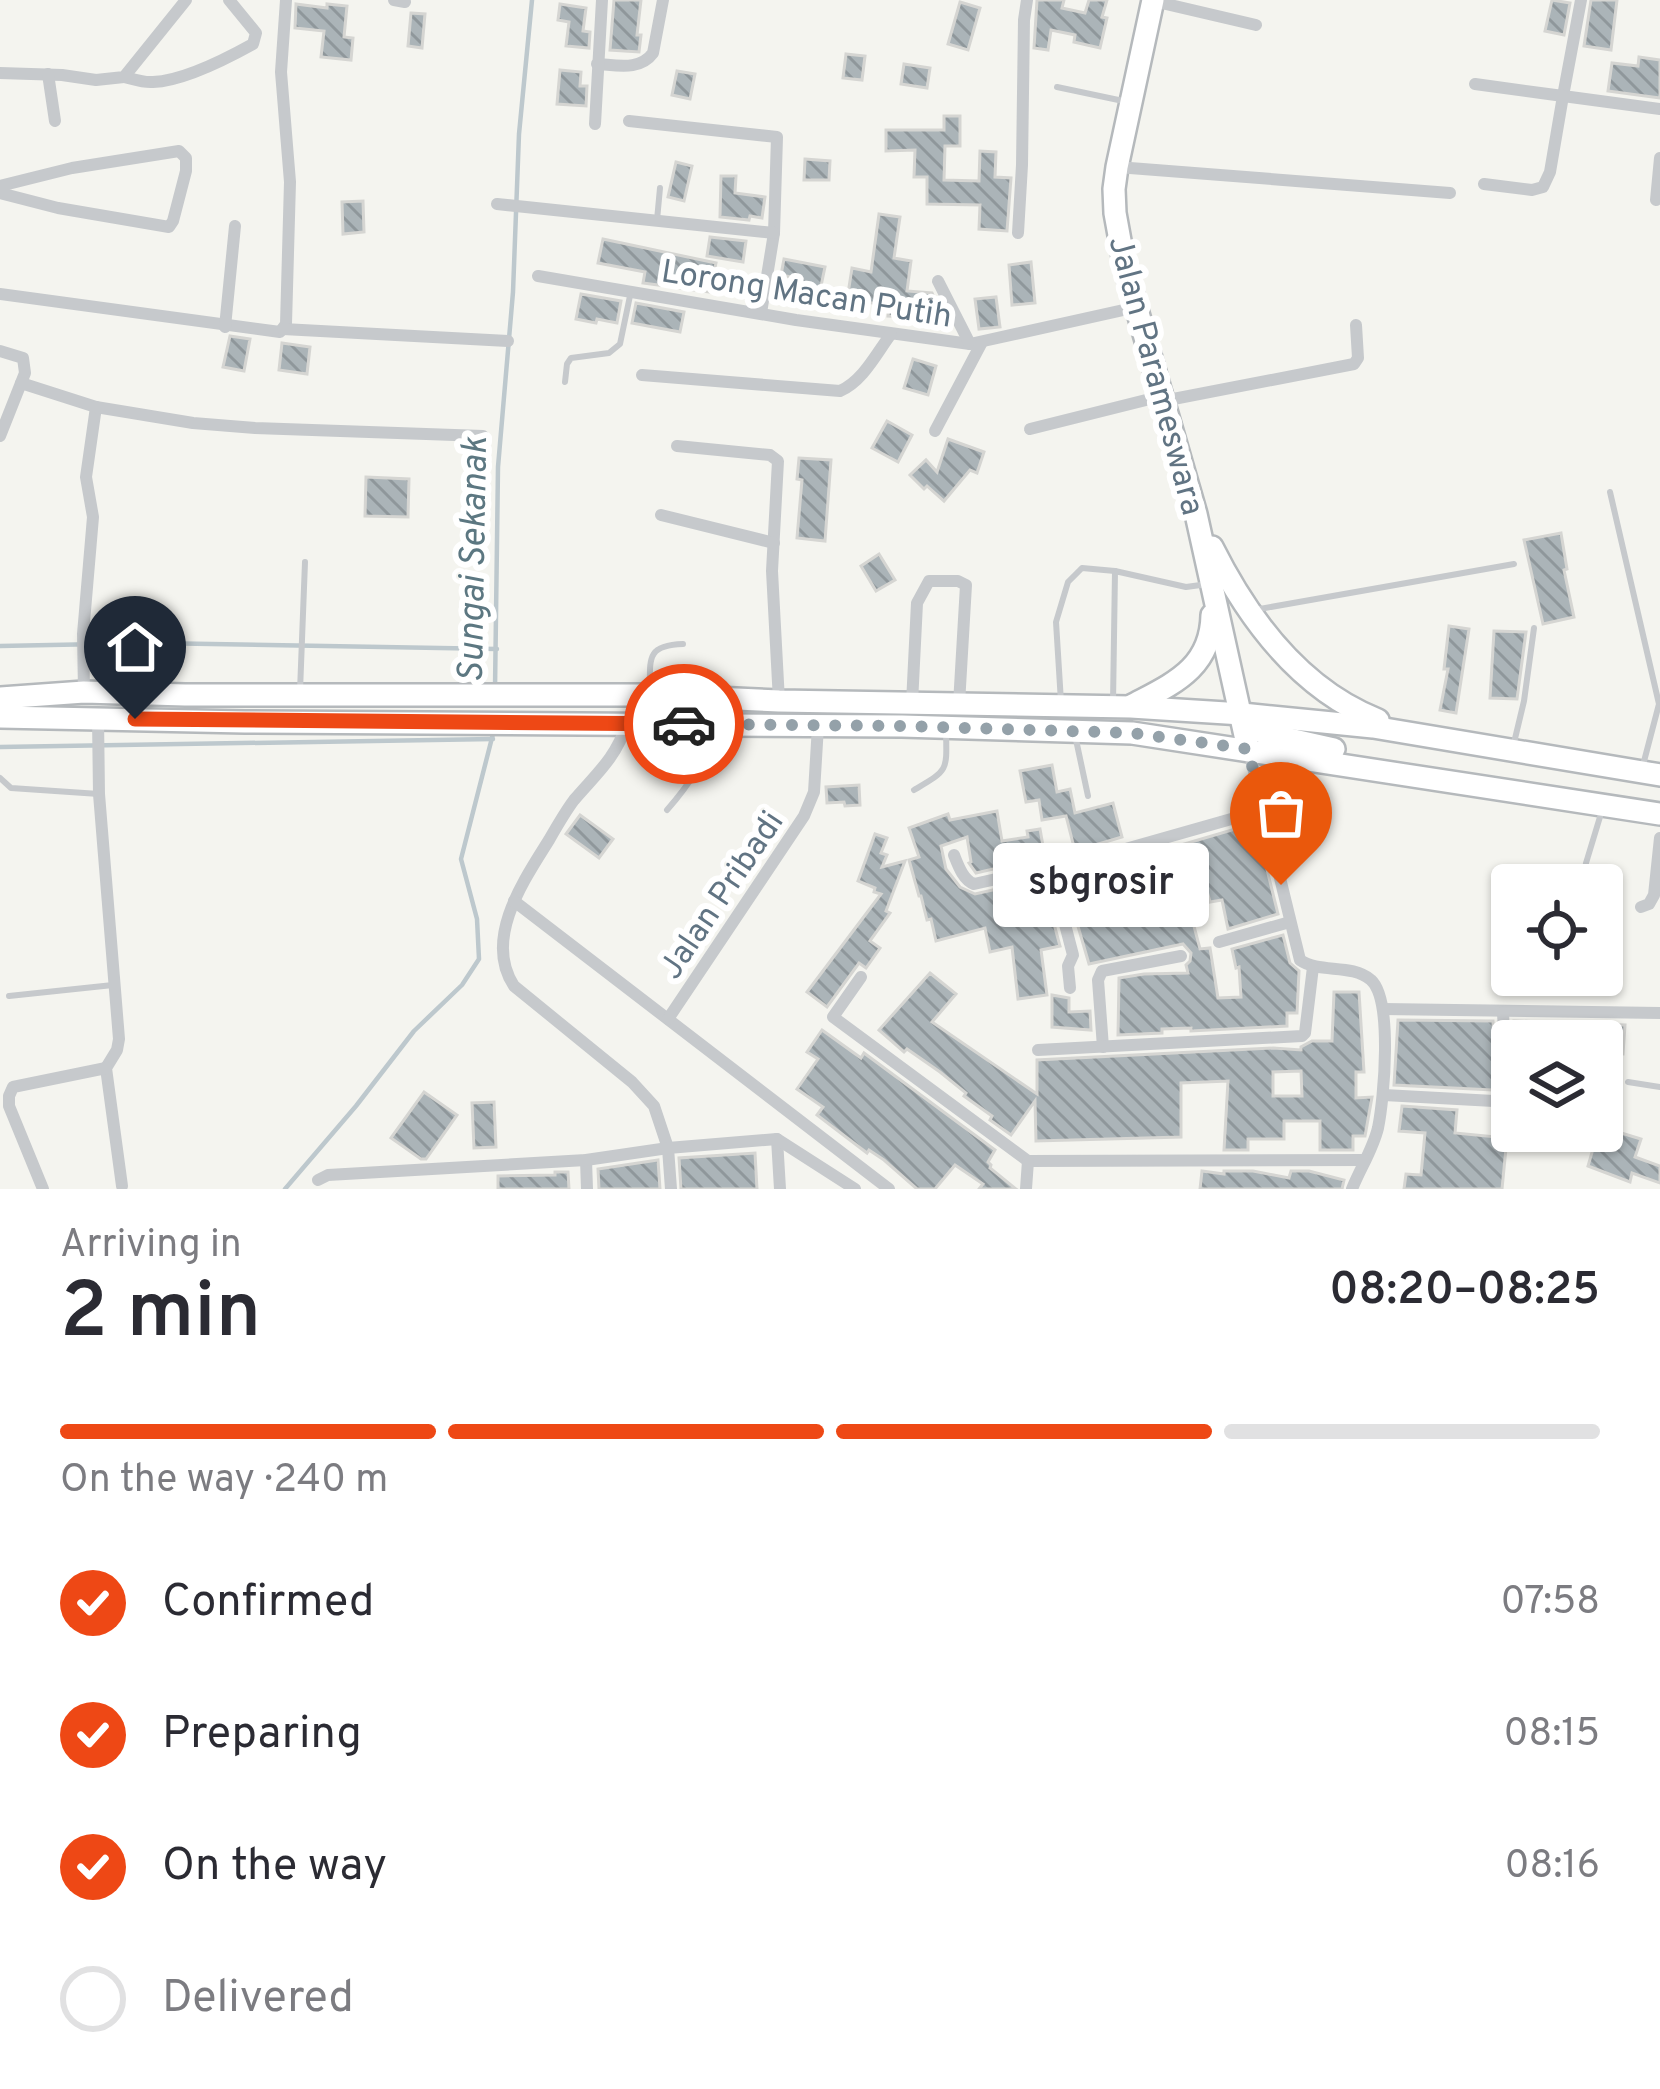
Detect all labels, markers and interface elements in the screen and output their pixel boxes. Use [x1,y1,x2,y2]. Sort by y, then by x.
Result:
street label: Jalan Parameswara [1097,232,1212,520]
street label: Lorong Macan Putih [658,252,955,340]
water label: Sungai Sekanak [450,436,500,684]
pin [84,596,186,719]
icon: home [102,614,168,680]
courier [624,664,744,784]
icon: car [651,691,717,757]
pin [1230,762,1332,885]
icon: bag [1248,780,1314,846]
street label: Jalan Pribadi [652,804,795,988]
callout: sbgrosir [993,843,1209,927]
text: sbgrosir [1028,860,1174,909]
map controls [1491,864,1623,1152]
button: locate [1491,864,1623,996]
button: layers [1491,1020,1623,1152]
text: Arriving in [60,1222,242,1271]
text: 08:20–08:25 [1329,1263,1600,1320]
text: 2 min [60,1266,261,1365]
text: On the way · 240 m [60,1457,388,1506]
icon: check [60,1570,126,1636]
text: Confirmed [162,1575,374,1632]
text: 07:58 [1501,1579,1600,1628]
icon: check [60,1702,126,1768]
text: Preparing [162,1707,362,1764]
text: 08:15 [1504,1711,1600,1760]
icon: check [60,1834,126,1900]
text: On the way [162,1839,387,1896]
text: 08:16 [1505,1843,1600,1892]
text: Delivered [162,1971,354,2028]

